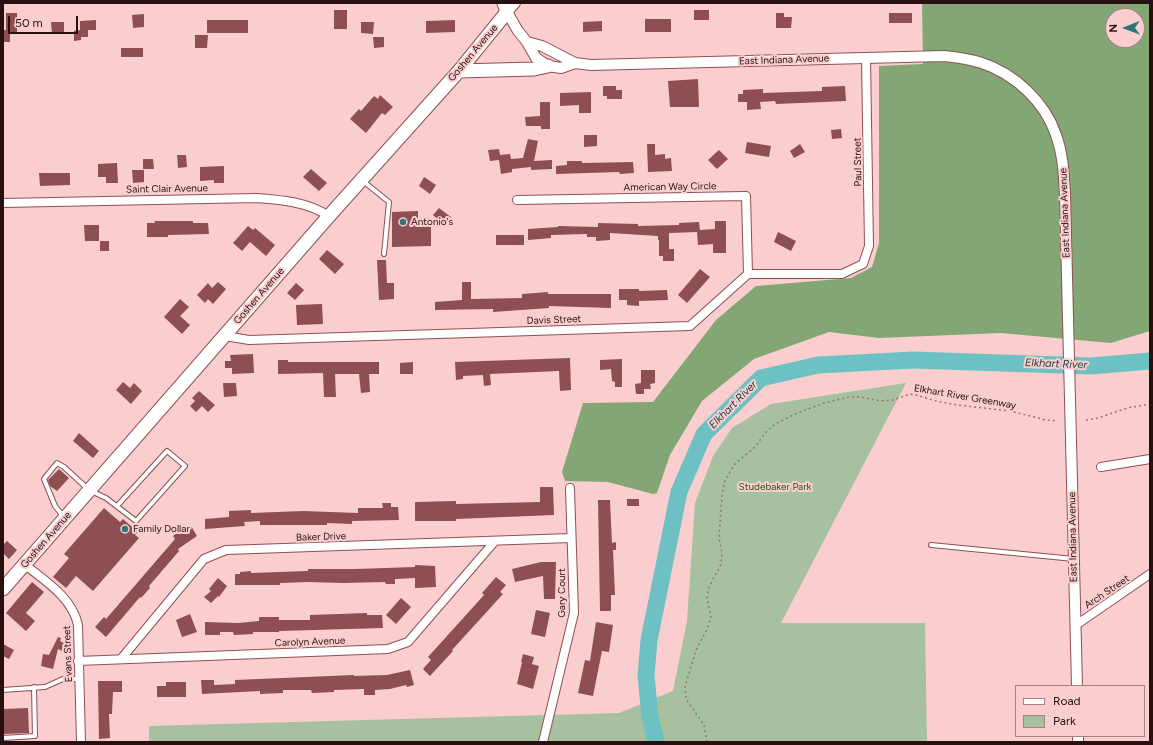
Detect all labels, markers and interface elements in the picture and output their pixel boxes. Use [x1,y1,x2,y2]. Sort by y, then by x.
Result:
scale bar [10,8,80,34]
north arrow [1105,8,1145,48]
text: 50 m [15,16,43,30]
street label: Goshen Avenue [446,22,500,84]
text: N [1107,24,1120,33]
street label: East Indiana Avenue [739,52,829,68]
street label: Paul Street [852,137,864,187]
street label: East Indiana Avenue [1057,168,1073,258]
street label: American Way Circle [623,180,717,194]
street label: Saint Clair Avenue [126,182,208,196]
place label: Antonio's [411,216,453,228]
marker: Antonio's [398,217,408,227]
street label: Goshen Avenue [231,265,287,327]
street label: Davis Street [527,313,581,327]
water label: Elkhart River [1025,356,1087,372]
water label: Elkhart River [706,378,760,432]
street label: Elkhart River Greenway [913,382,1017,412]
park label: Studebaker Park [739,481,811,493]
street label: East Indiana Avenue [1066,492,1080,582]
street label: Goshen Avenue [18,509,74,571]
place label: Family Dollar [133,523,190,535]
marker: Family Dollar [120,524,130,534]
street label: Baker Drive [296,530,346,544]
street label: Gary Court [556,568,568,618]
street label: Arch Street [1082,573,1132,611]
street label: Evans Street [61,625,75,683]
street label: Carolyn Avenue [274,635,346,649]
legend [1015,685,1145,737]
text: Road [1053,694,1081,708]
text: Park [1053,714,1076,728]

